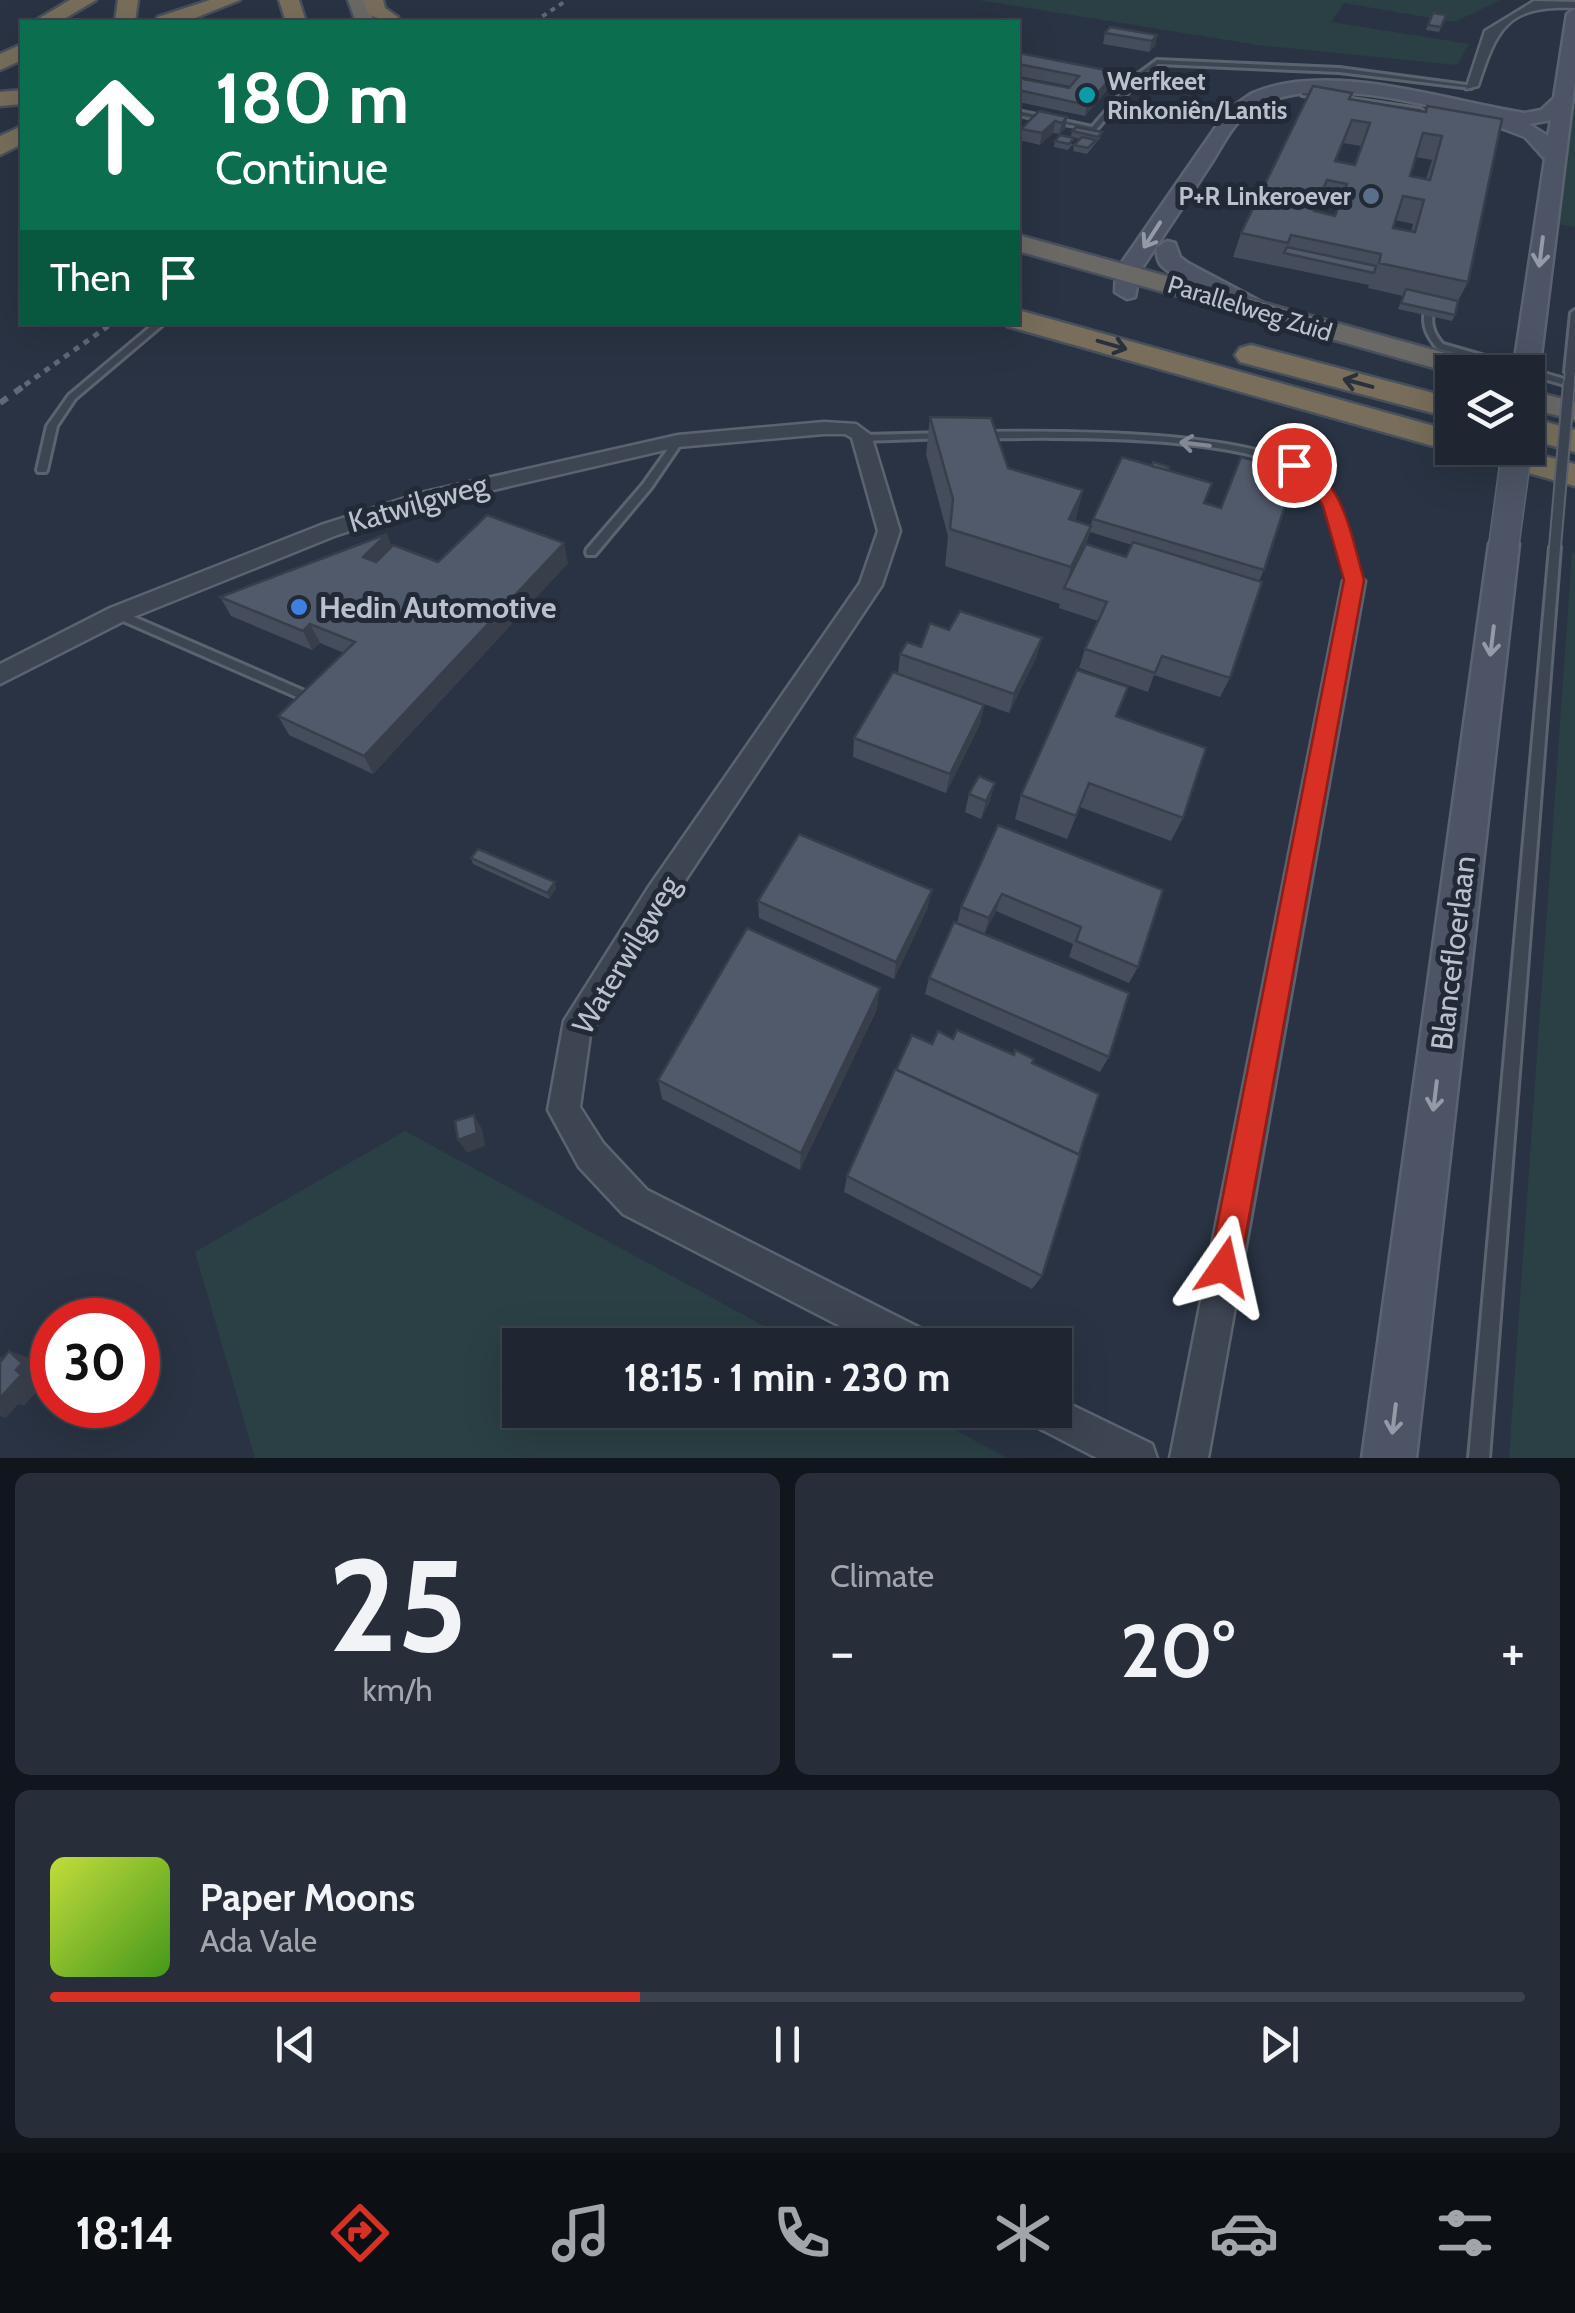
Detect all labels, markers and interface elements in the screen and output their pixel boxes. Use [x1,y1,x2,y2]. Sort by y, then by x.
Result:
text: 180 m [215,55,409,141]
icon: ahead [50,60,180,190]
place label: Werfkeet Rinkoniên/Lantis [1107,66,1287,125]
marker: Werfkeet Rinkoniên/Lantis [1076,84,1098,106]
text: Continue [215,141,388,195]
place label: P+R Linkeroever [1178,181,1352,211]
marker: P+R Linkeroever [1360,185,1382,207]
one-way arrow [1142,220,1163,248]
one-way arrow [1531,236,1550,268]
icon: arrive [151,250,206,305]
text: Then [50,254,131,301]
street label: Parallelweg Zuid [1164,269,1336,347]
one-way arrow [1095,337,1127,355]
map controls [1435,355,1545,465]
button: layers [1435,355,1545,465]
one-way arrow [1343,373,1374,392]
pin [1252,423,1337,508]
one-way arrow [1179,434,1211,453]
icon: arrive [1267,438,1322,493]
street label: Katwilgweg [344,465,493,541]
place label: Hedin Automotive [319,589,556,626]
marker: Hedin Automotive [288,596,310,618]
one-way arrow [1482,624,1501,657]
street label: Blancefloerlaan [1423,854,1483,1052]
street label: Waterwilgweg [564,868,688,1041]
one-way arrow [1425,1079,1444,1112]
position arrow [1172,1215,1276,1319]
speed limit sign: 30 [30,1298,160,1428]
text: 18:15 · 1 min · 230 m [624,1354,950,1401]
one-way arrow [1384,1402,1403,1434]
text: 25 [328,1526,467,1684]
text: Climate [830,1556,934,1595]
text: 20° [1120,1605,1235,1696]
text: − [830,1618,854,1685]
text: + [1501,1618,1525,1685]
text: km/h [362,1670,433,1709]
text: Paper Moons [200,1874,415,1921]
text: Ada Vale [200,1921,317,1960]
icon: previous [268,2017,323,2072]
icon: pause [760,2017,815,2072]
icon: next [1252,2017,1307,2072]
icon: directions [325,2198,395,2268]
icon: music [546,2198,616,2268]
icon: phone [767,2198,837,2268]
icon: climate [988,2198,1058,2268]
icon: car [1209,2198,1279,2268]
icon: filters [1430,2198,1500,2268]
text: 18:14 [75,2206,174,2260]

